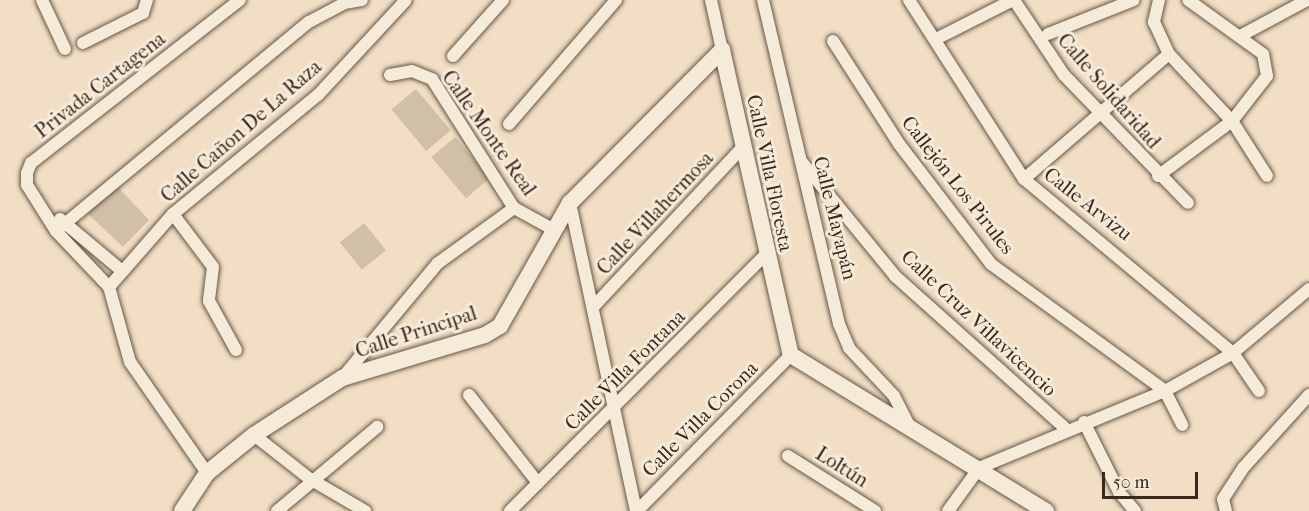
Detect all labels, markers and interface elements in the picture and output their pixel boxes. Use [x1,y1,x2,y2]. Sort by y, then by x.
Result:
street label: Privada Cartagena [30,27,170,143]
street label: Calle Solidaridad [1052,28,1166,154]
street label: Calle Cañon De La Raza [156,55,326,207]
street label: Calle Monte Real [437,66,541,200]
street label: Calle Villa Floresta [742,92,798,254]
street label: Callejón Los Pirules [897,111,1019,259]
street label: Calle Villahermosa [592,146,718,280]
street label: Calle Mayapán [808,154,862,282]
street label: Calle Arvizu [1039,162,1137,246]
street label: Calle Cruz Villavicencio [896,245,1062,401]
street label: Calle Principal [352,301,480,363]
street label: Calle Villa Fontana [560,305,690,435]
street label: Calle Villa Corona [637,356,763,482]
street label: Loltún [811,442,873,492]
scale bar [1105,460,1201,498]
text: 50 m [1113,472,1149,493]

